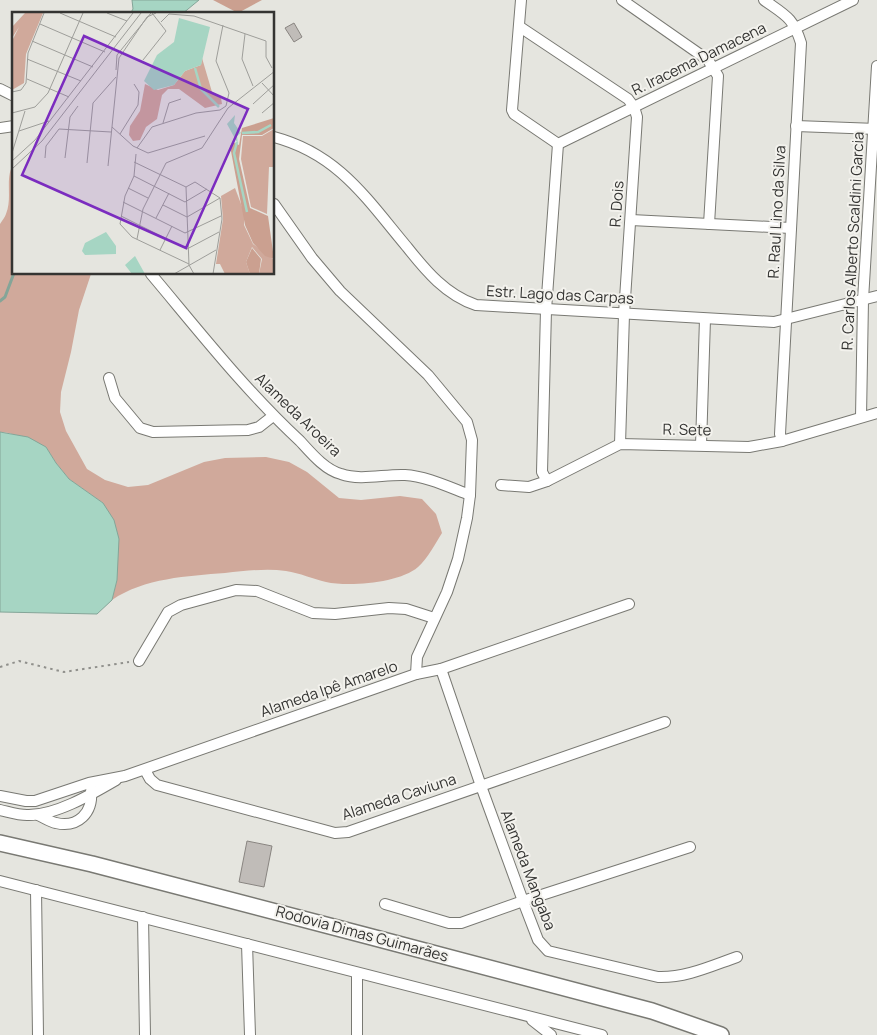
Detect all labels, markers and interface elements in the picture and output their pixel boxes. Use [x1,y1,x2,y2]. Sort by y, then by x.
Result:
inset map [12,12,275,275]
street label: R. Iracema Damacena [628,17,770,100]
street label: R. Carlos Alberto Scaldini Garcia [836,131,869,351]
street label: R. Raul Lino da Silva [763,145,790,279]
street label: R. Dois [604,180,629,228]
street label: Estr. Lago das Carpas [486,280,635,309]
street label: Alameda Aroeira [251,368,346,461]
street label: R. Sete [662,419,712,440]
street label: Alameda Ipê Amarelo [257,655,400,722]
street label: Alameda Caviuna [339,768,459,825]
street label: Alameda Mangaba [496,807,561,933]
street label: Rodovia Dimas Guimarães [274,900,451,967]

